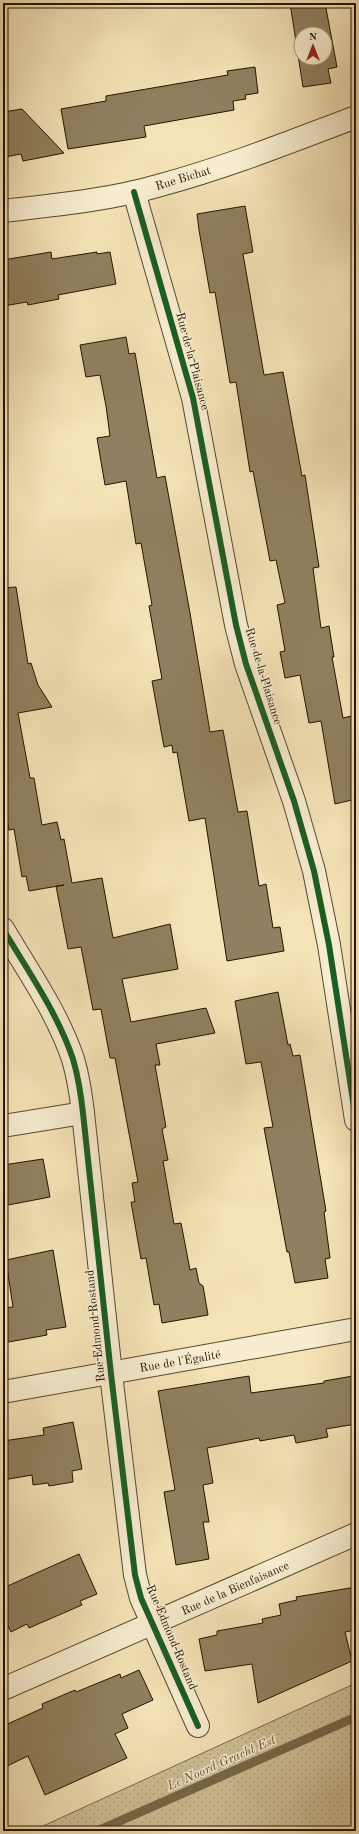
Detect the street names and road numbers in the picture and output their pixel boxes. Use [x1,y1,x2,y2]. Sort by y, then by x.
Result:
street label: Rue Bichat [154,165,212,193]
street label: Rue de la Plaisance [173,311,211,412]
street label: Rue de la Plaisance [243,626,284,727]
street label: Rue Edmond Rostand [84,1269,108,1383]
street label: Rue de l'Égalité [138,1346,222,1375]
street label: Rue de la Bienfaisance [180,1560,292,1618]
street label: Rue Edmond Rostand [144,1583,199,1692]

